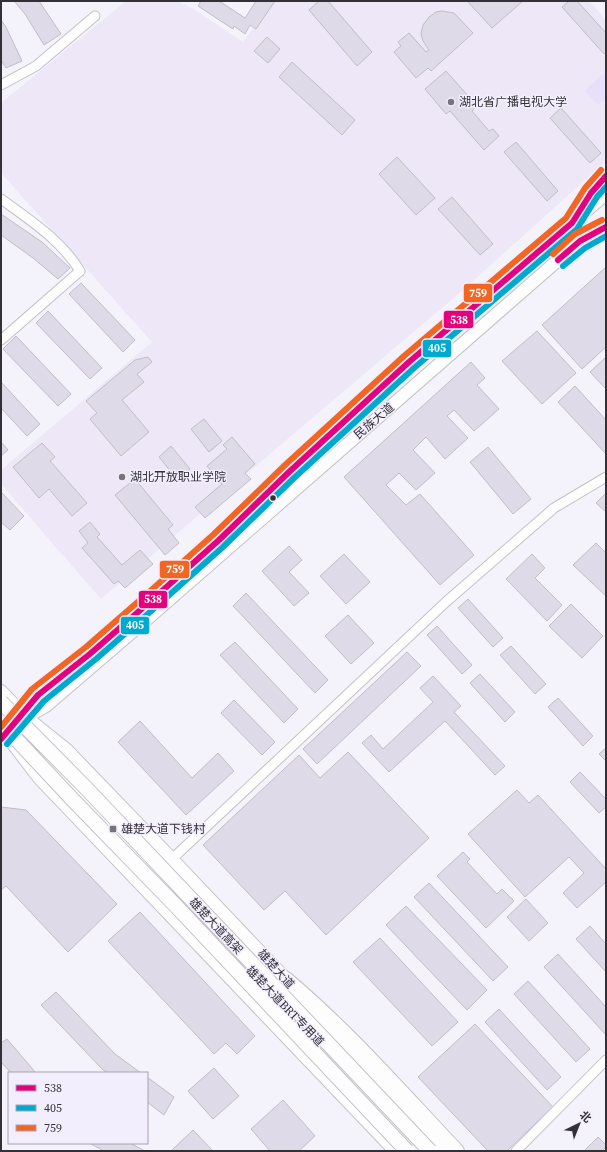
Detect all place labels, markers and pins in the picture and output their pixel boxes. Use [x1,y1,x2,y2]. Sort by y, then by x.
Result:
place label: 湖北省广播电视大学 [459,94,567,110]
marker: 湖北省广播电视大学 [446,97,456,107]
place label: 湖北开放职业学院 [130,469,226,485]
marker: 湖北开放职业学院 [117,472,127,482]
unlabelled marker [268,493,278,503]
place label: 雄楚大道下钱村 [121,821,206,837]
marker: 雄楚大道下钱村 [108,824,118,834]

